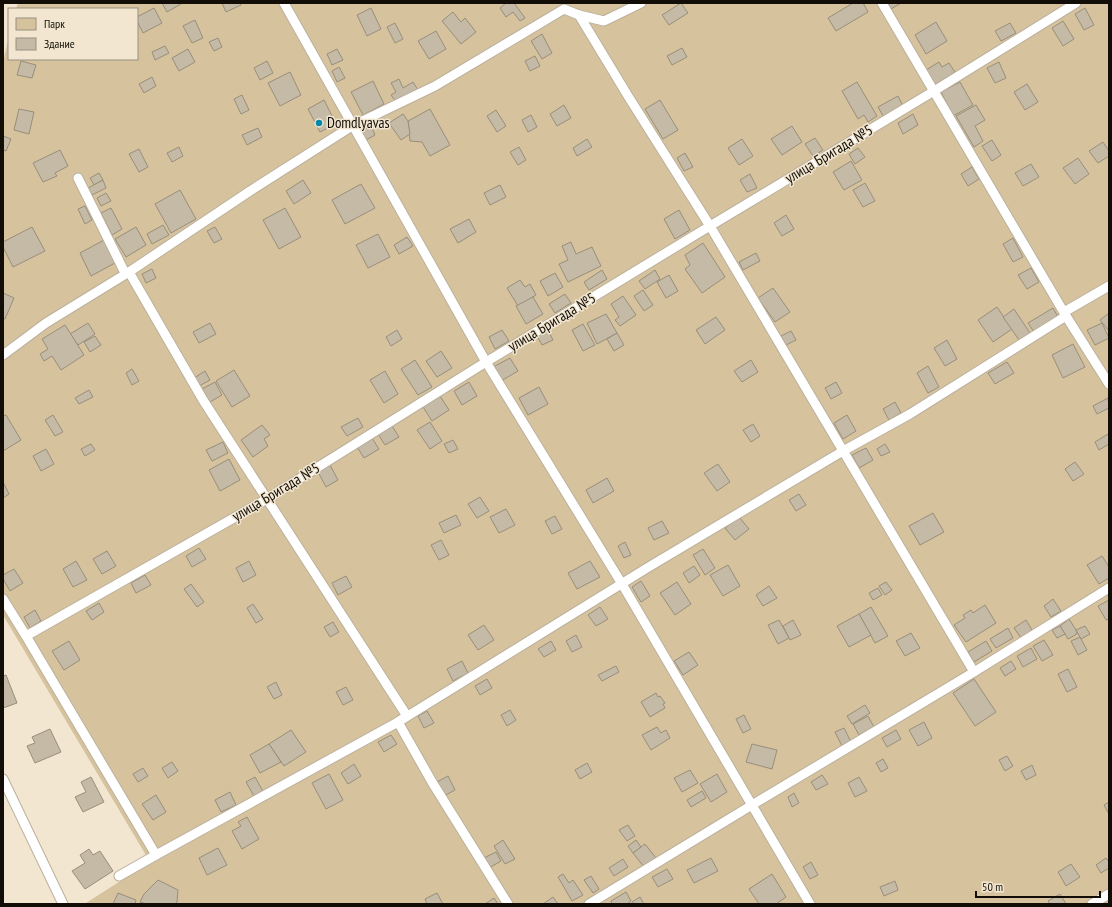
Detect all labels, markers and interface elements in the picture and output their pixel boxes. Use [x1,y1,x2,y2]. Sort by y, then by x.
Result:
legend [8,8,138,60]
text: Парк [44,16,65,31]
text: Здание [44,36,75,51]
place label: Domdlyavas [327,113,390,132]
marker: Domdlyavas [314,118,324,128]
street label: улица Бригада №5 [781,120,876,187]
street label: улица Бригада №5 [504,288,599,355]
street label: улица Бригада №5 [228,458,323,525]
scale bar [976,873,1100,899]
text: 50 m [982,879,1003,894]

